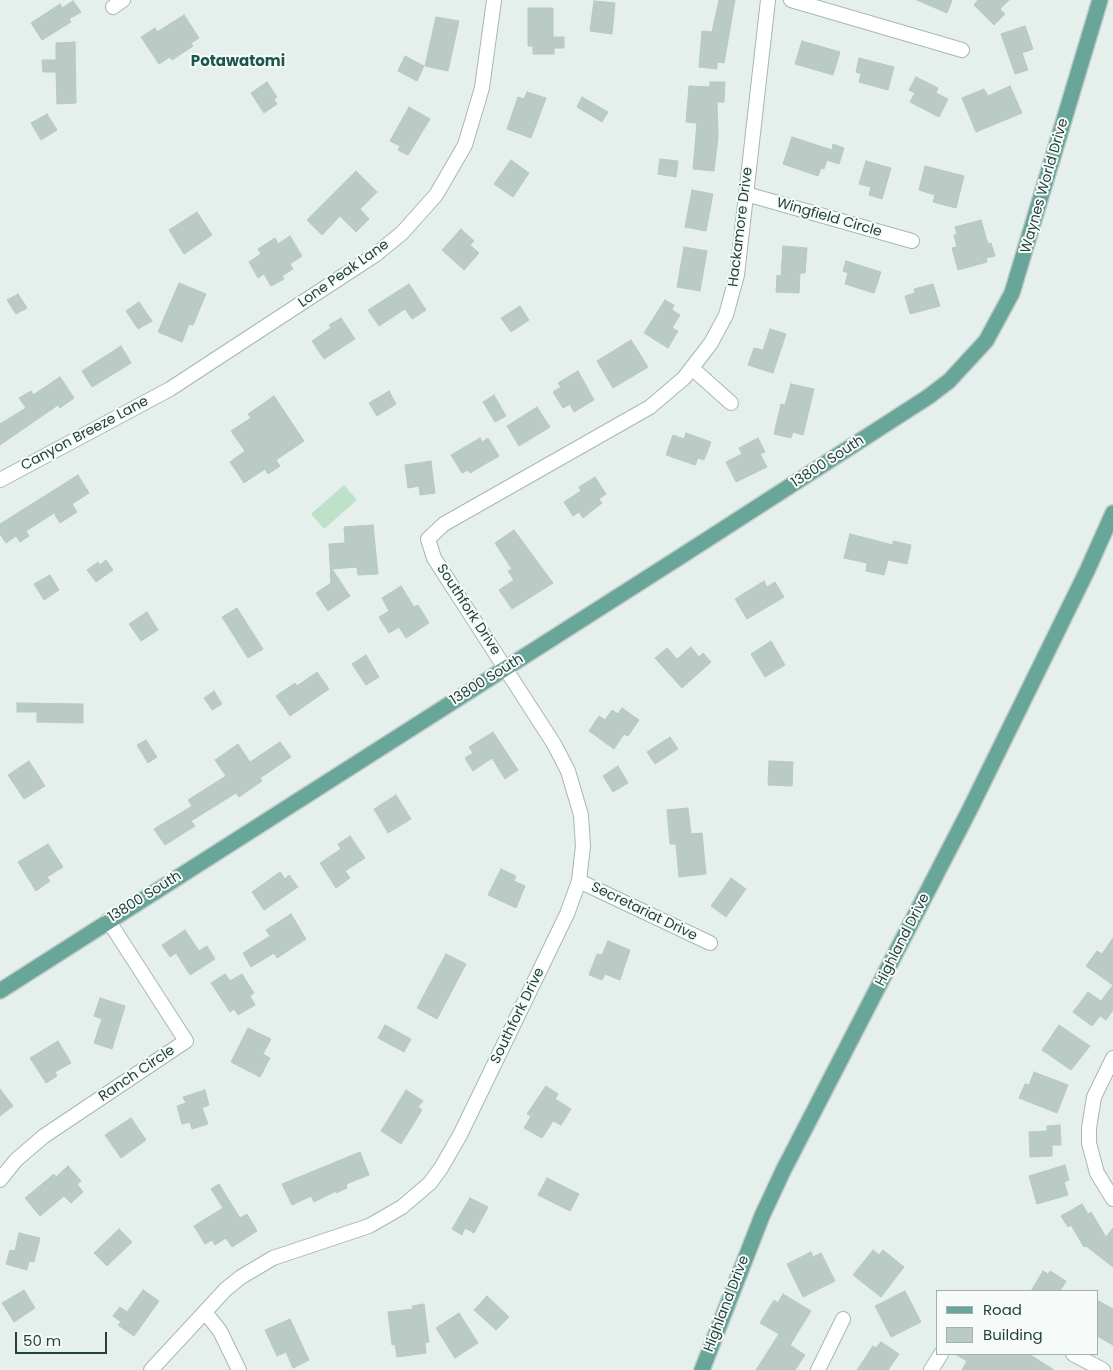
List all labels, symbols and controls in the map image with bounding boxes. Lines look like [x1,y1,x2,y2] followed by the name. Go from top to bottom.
[191,53,285,71] district label: Potawatomi
[1018,117,1072,255] street label: Waynes World Drive
[725,166,757,288] street label: Hackamore Drive
[774,195,884,241] street label: Wingfield Circle
[295,237,393,311] street label: Lone Peak Lane
[18,393,152,475] street label: Canyon Breeze Lane
[789,432,867,492] street label: 13800 South
[432,561,504,659] street label: Southfork Drive
[447,651,527,709] street label: 13800 South
[105,868,185,926] street label: 13800 South
[588,879,700,945] street label: Secretariat Drive
[872,891,934,989] street label: Highland Drive
[487,965,549,1067] street label: Southfork Drive
[96,1042,178,1106] street label: Ranch Circle
[701,1254,753,1354] street label: Highland Drive
[936,1290,1098,1355] legend
[983,1299,1022,1320] text: Road
[18,1322,110,1354] scale bar
[983,1324,1043,1345] text: Building
[23,1330,61,1351] text: 50 m

